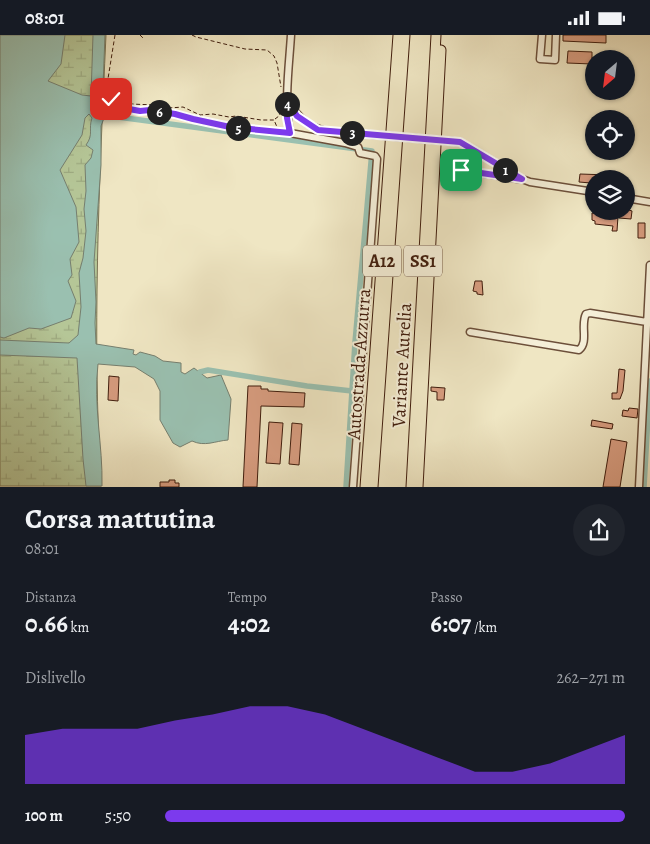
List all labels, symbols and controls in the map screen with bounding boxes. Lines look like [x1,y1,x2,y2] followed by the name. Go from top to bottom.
[25,5,65,31] text: 08:01
[585,50,635,100] north arrow
[585,50,635,220] map controls
[90,78,132,120] pin
[97,85,125,113] icon: check
[274,91,300,117] pin: 4
[284,95,291,114] text: 4
[146,99,172,125] pin: 6
[156,103,163,122] text: 6
[585,110,635,160] button: locate
[226,115,250,141] pin: 5
[236,119,241,138] text: 5
[340,121,364,145] pin: 3
[349,124,356,143] text: 3
[440,149,482,191] pin
[447,156,475,184] icon: arrive
[492,157,518,183] pin: 1
[503,161,508,180] text: 1
[585,170,635,220] button: layers
[363,245,401,277] road number: A12
[404,245,442,277] road number: SS1
[341,287,377,442] street label: Autostrada Azzurra
[386,302,418,429] street label: Variante Aurelia
[25,500,215,538] text: Corsa mattutina
[573,504,625,556] button: share
[25,538,59,560] text: 08:01
[25,588,76,607] text: Distanza
[228,588,267,607] text: Tempo
[430,588,463,607] text: Passo
[25,607,68,641] text: 0.66
[228,607,270,641] text: 4:02
[430,607,471,641] text: 6:07
[68,618,89,637] text: km
[471,618,497,637] text: /km
[25,667,85,689] text: Dislivello
[556,667,625,689] text: 262–271 m
[25,805,63,827] text: 100 m
[105,805,131,827] text: 5:50

